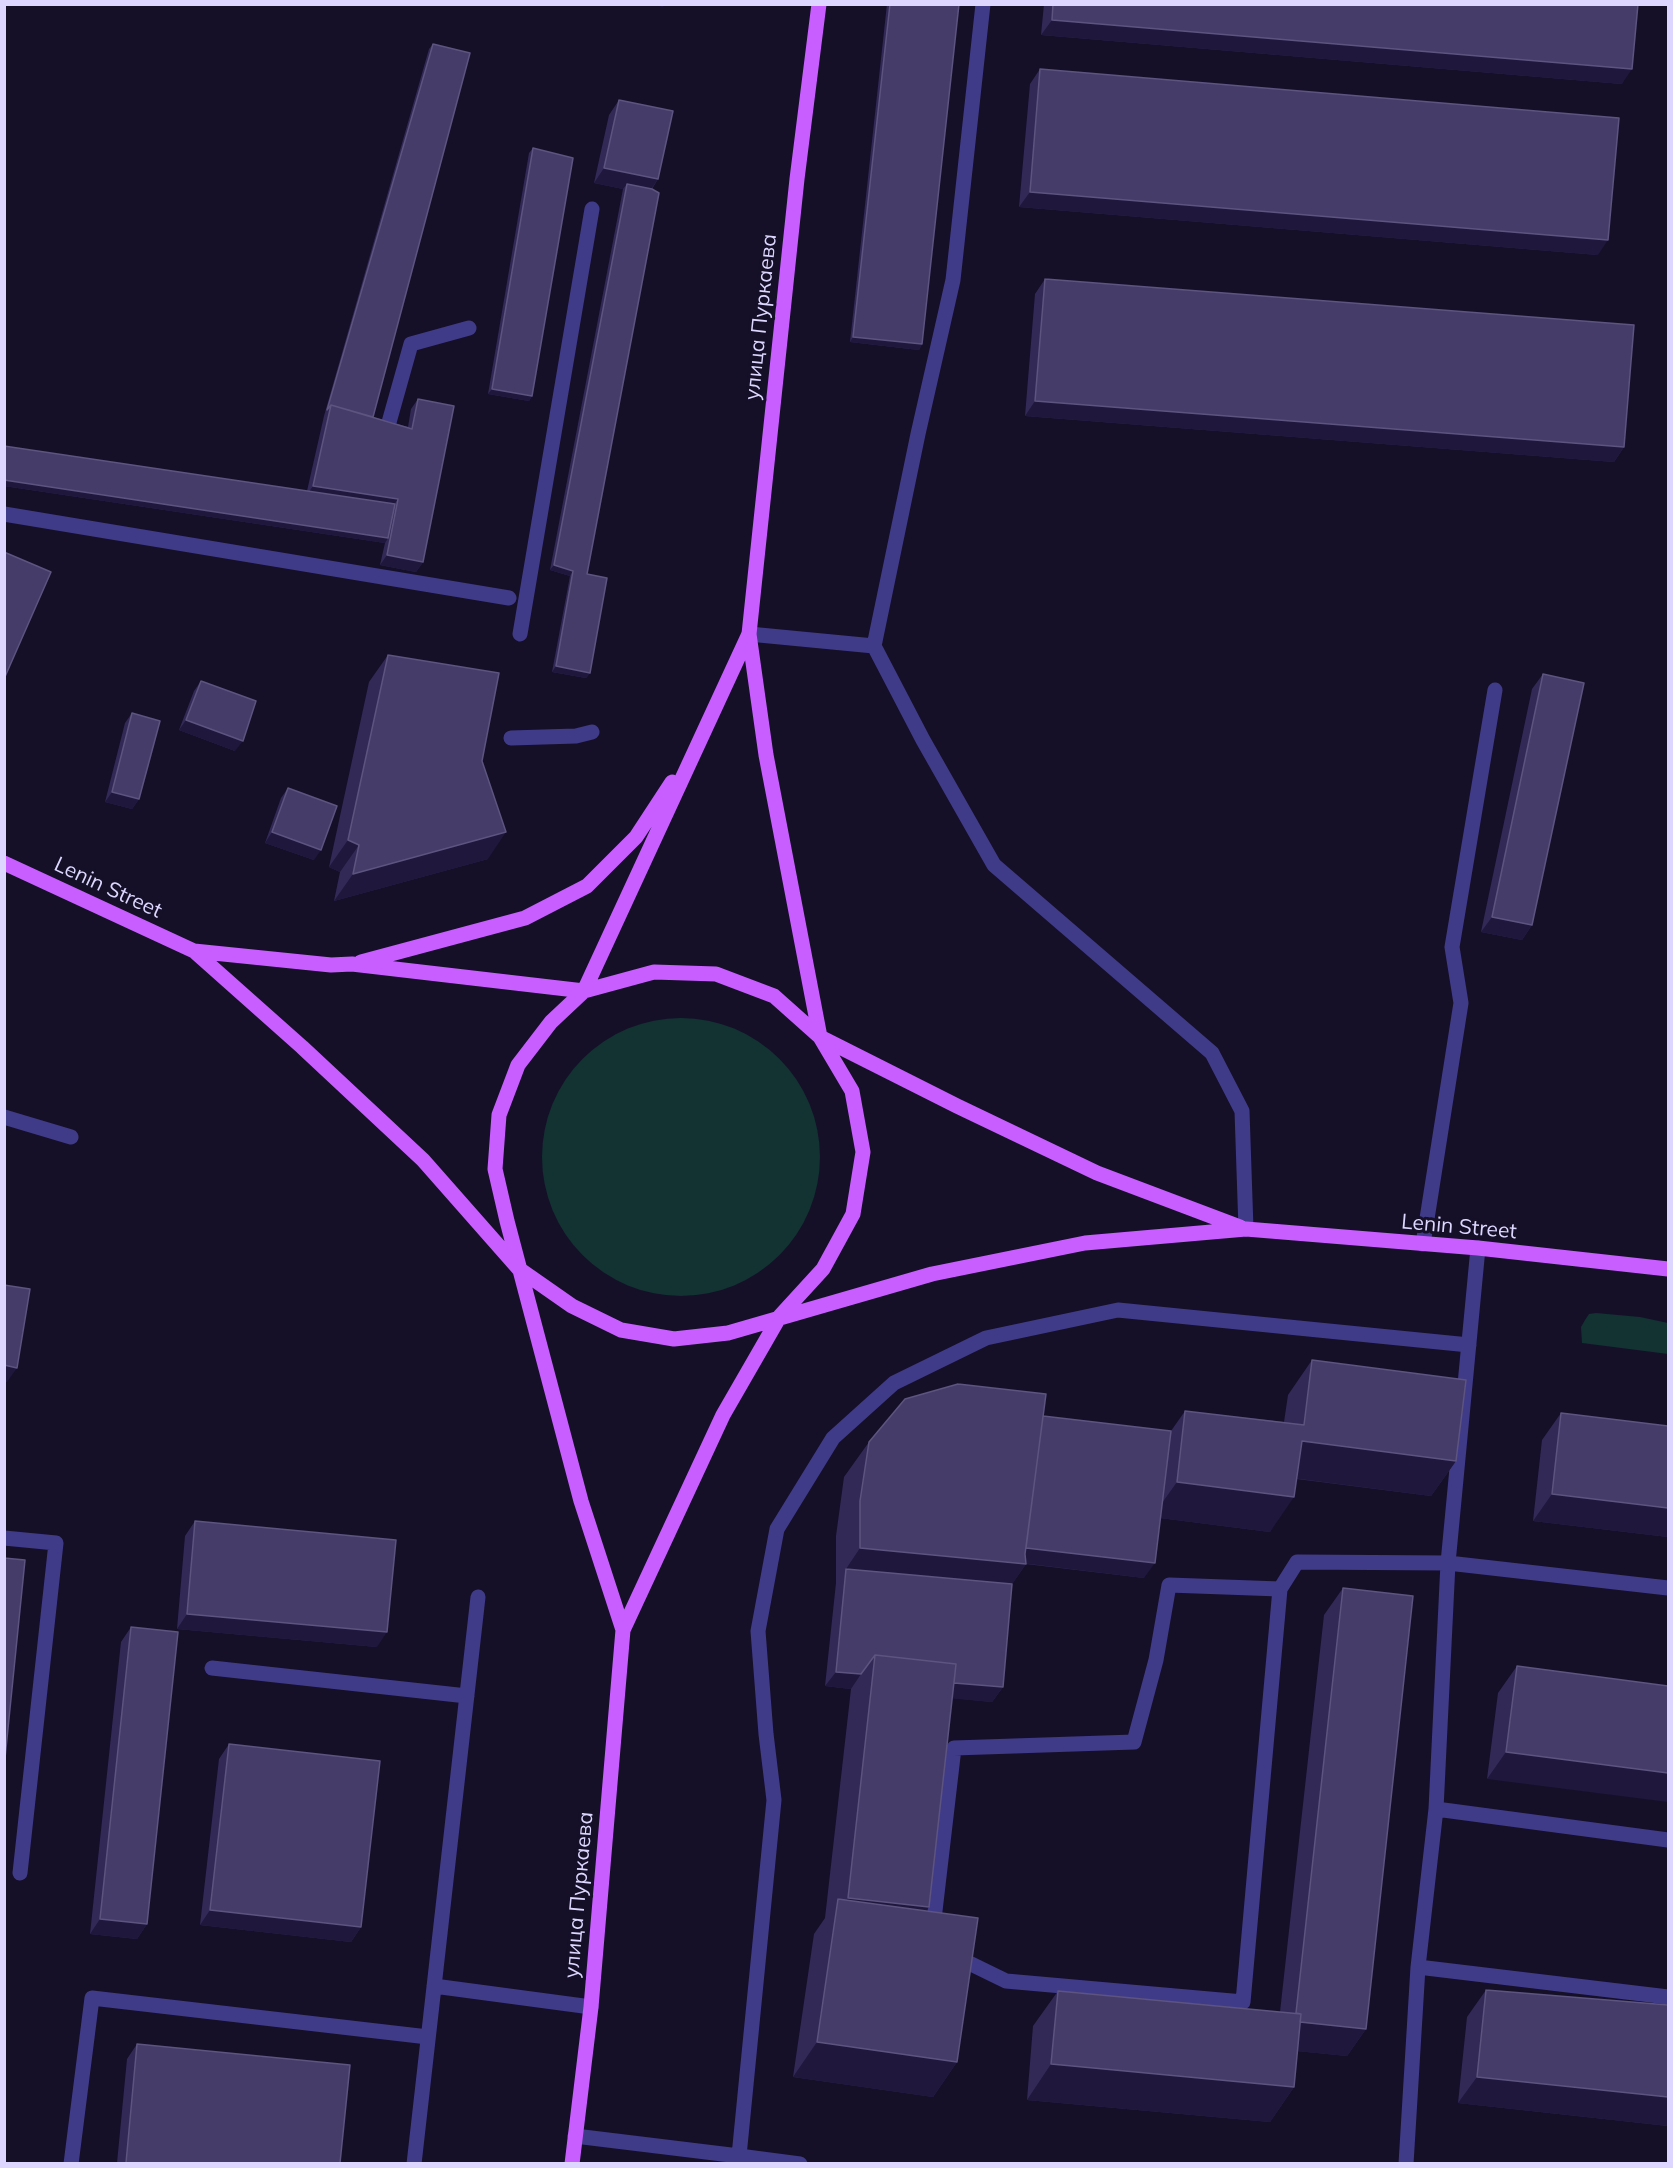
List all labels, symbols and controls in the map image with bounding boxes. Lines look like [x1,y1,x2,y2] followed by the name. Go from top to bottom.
[740,233,782,401] street label: улица Пуркаева
[50,852,166,924] street label: Lenin Street
[1400,1209,1518,1245] street label: Lenin Street
[559,1811,599,1979] street label: улица Пуркаева

